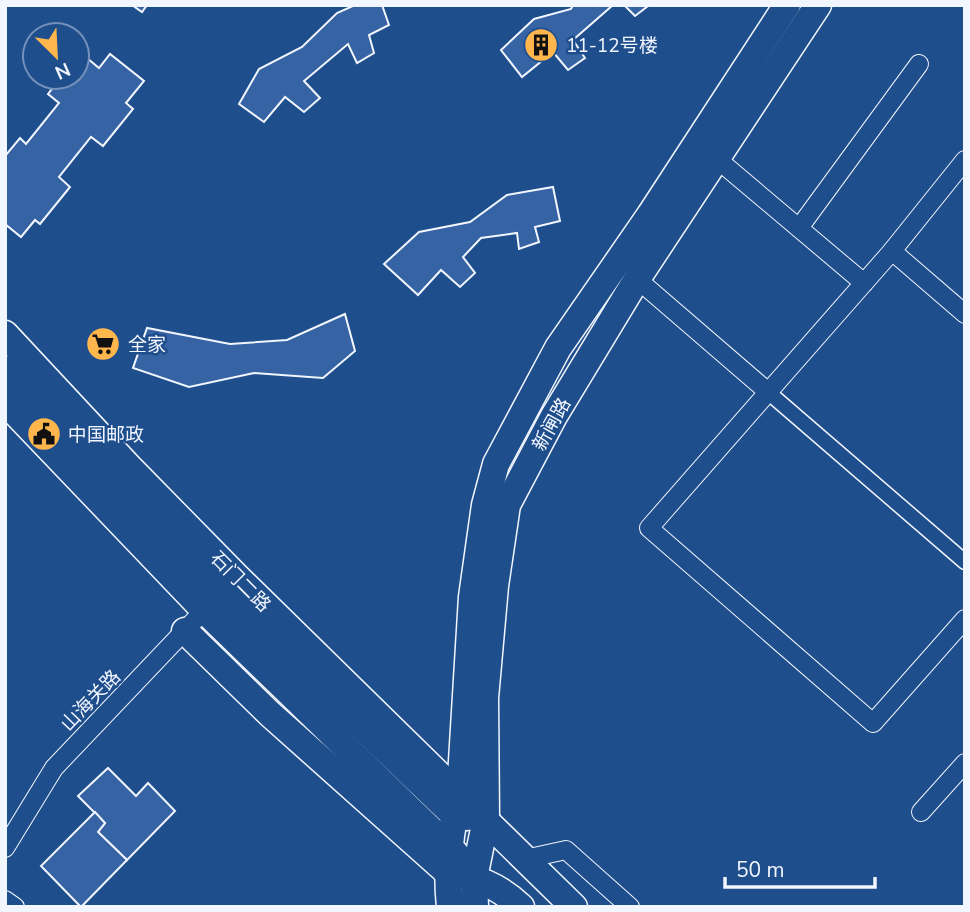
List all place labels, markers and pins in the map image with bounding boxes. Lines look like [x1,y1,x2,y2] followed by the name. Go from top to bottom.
[522,26,560,64] building icon: 11-12号楼
[566,33,658,59] place label: 11-12号楼
[84,325,122,363] supermarket icon: 全家
[128,332,166,358] place label: 全家
[25,415,63,453] public building icon: 中国邮政
[68,422,144,448] place label: 中国邮政

